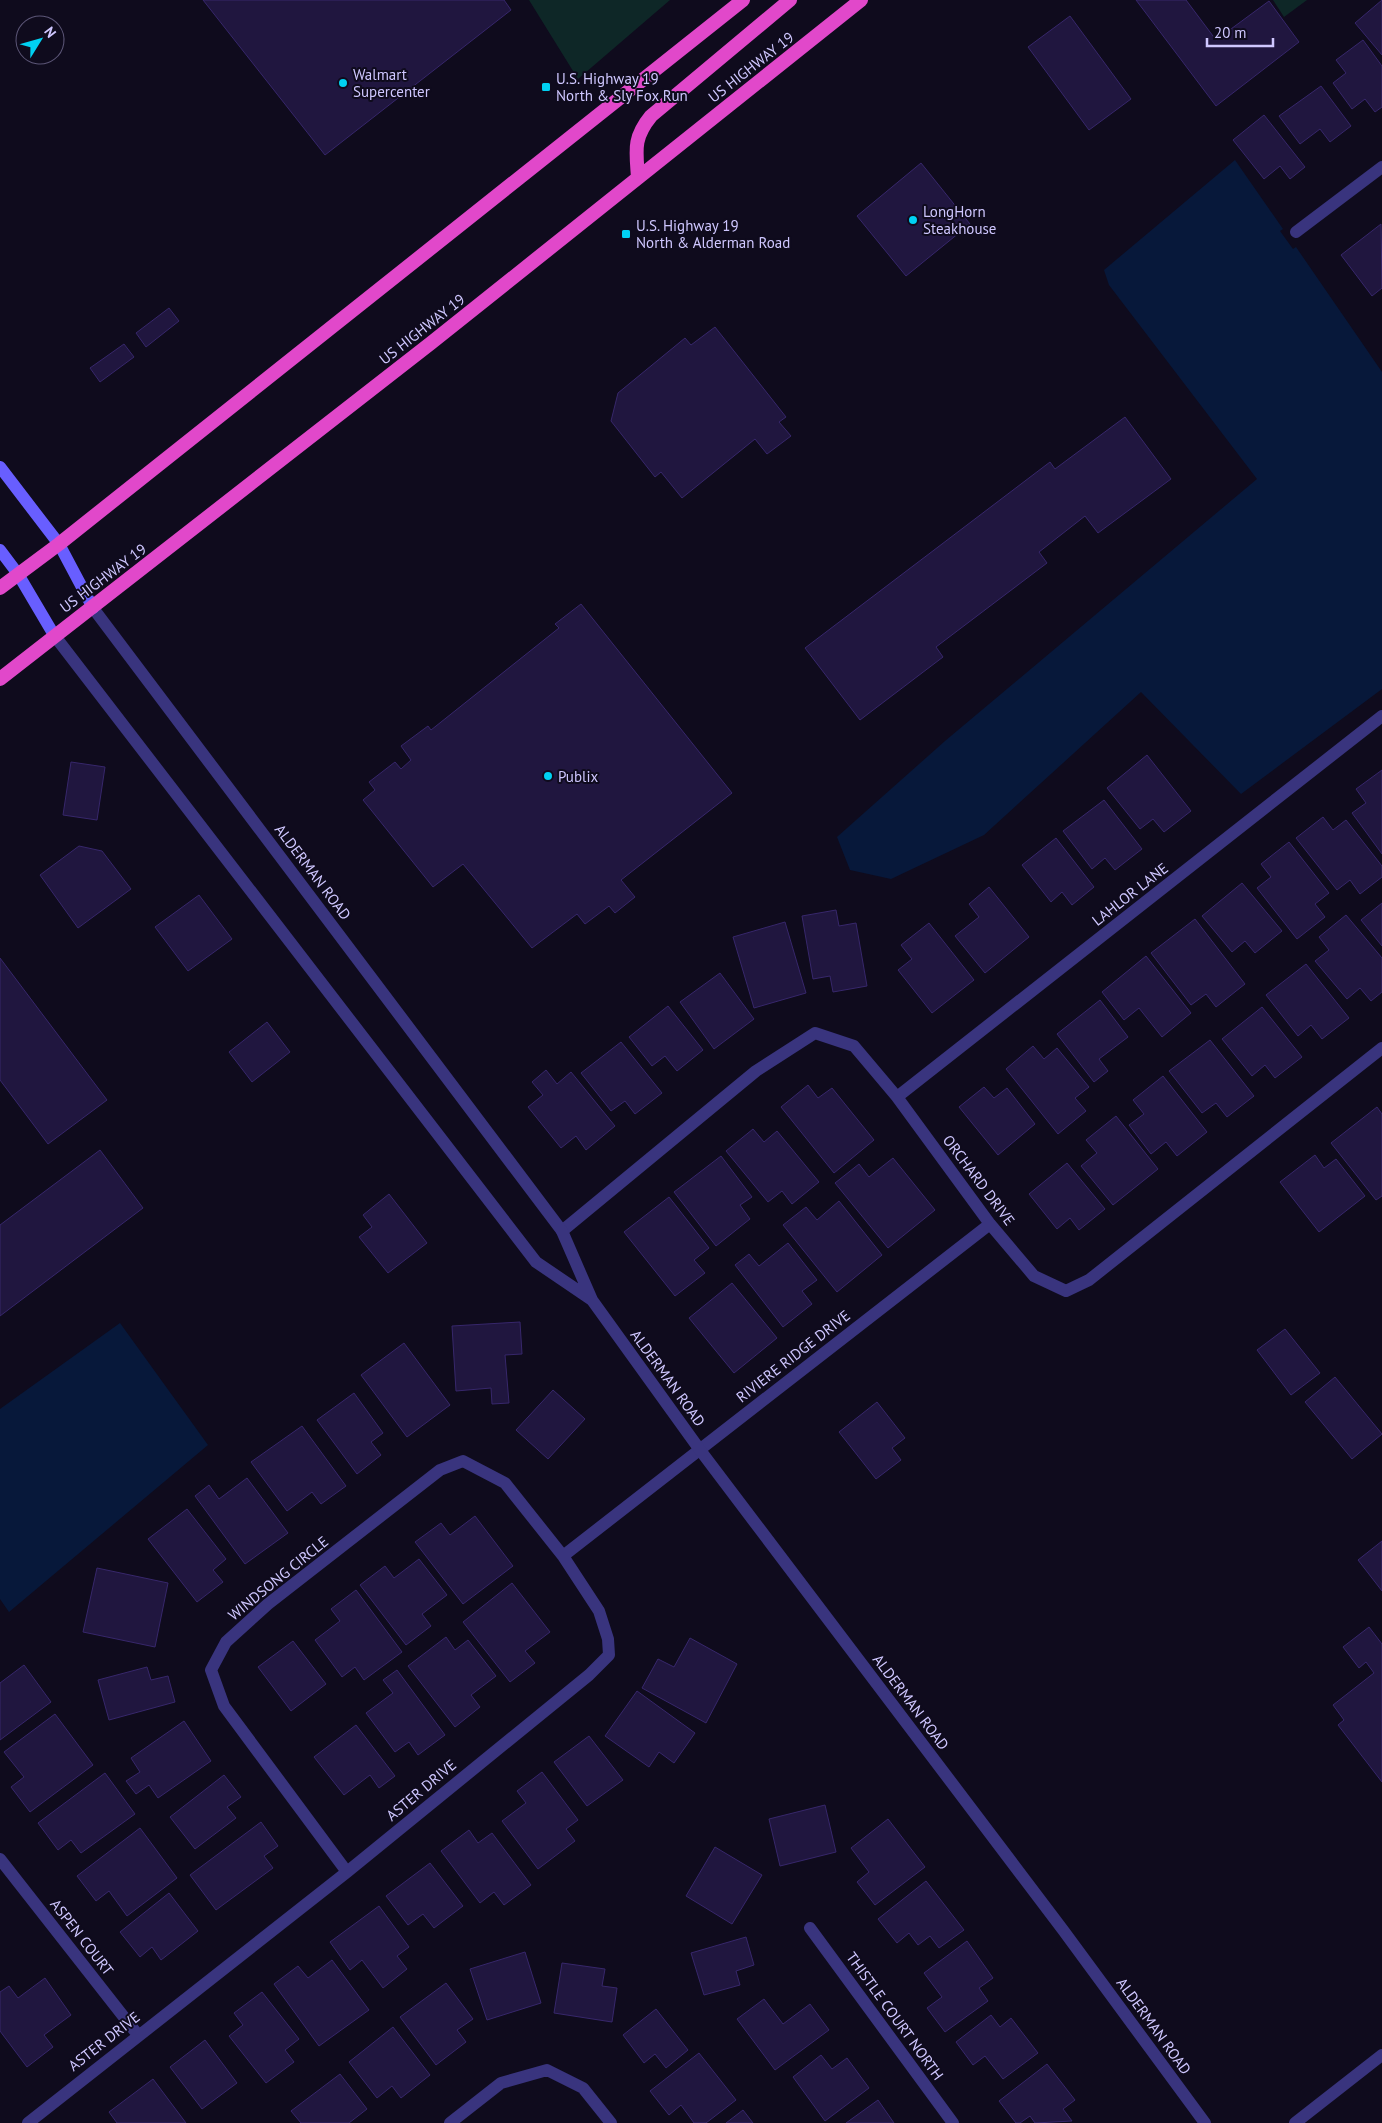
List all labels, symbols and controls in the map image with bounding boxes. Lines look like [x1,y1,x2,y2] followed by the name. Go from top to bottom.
[15,15,65,65] north arrow
[1207,15,1273,47] scale bar
[40,23,60,41] text: N
[1214,23,1247,42] text: 20 m
[704,28,798,106] street label: US HIGHWAY 19
[353,65,430,101] place label: Walmart Supercenter
[556,69,688,105] place label: U.S. Highway 19 North & Sly Fox Run
[337,77,349,89] marker: Walmart Supercenter
[540,81,552,93] marker: U.S. Highway 19 North & Sly Fox Run
[923,202,996,238] place label: LongHorn Steakhouse
[907,214,919,226] marker: LongHorn Steakhouse
[636,216,790,252] place label: U.S. Highway 19 North & Alderman Road
[620,228,632,240] marker: U.S. Highway 19 North & Alderman Road
[375,290,469,368] street label: US HIGHWAY 19
[56,539,150,617] street label: US HIGHWAY 19
[558,767,598,786] place label: Publix
[542,770,554,782] marker: Publix
[271,820,355,924] street label: ALDERMAN ROAD
[1088,858,1172,930] street label: LAHLOR LANE
[939,1131,1019,1229] street label: ORCHARD DRIVE
[732,1306,854,1406] street label: RIVIERE RIDGE DRIVE
[627,1326,709,1430] street label: ALDERMAN ROAD
[224,1532,332,1624] street label: WINDSONG CIRCLE
[869,1650,953,1754] street label: ALDERMAN ROAD
[382,1755,460,1825] street label: ASTER DRIVE
[46,1895,118,1980] street label: ASPEN COURT
[842,1948,948,2084] street label: THISTLE COURT NORTH
[1113,1974,1195,2078] street label: ALDERMAN ROAD
[64,2007,144,2075] street label: ASTER DRIVE

